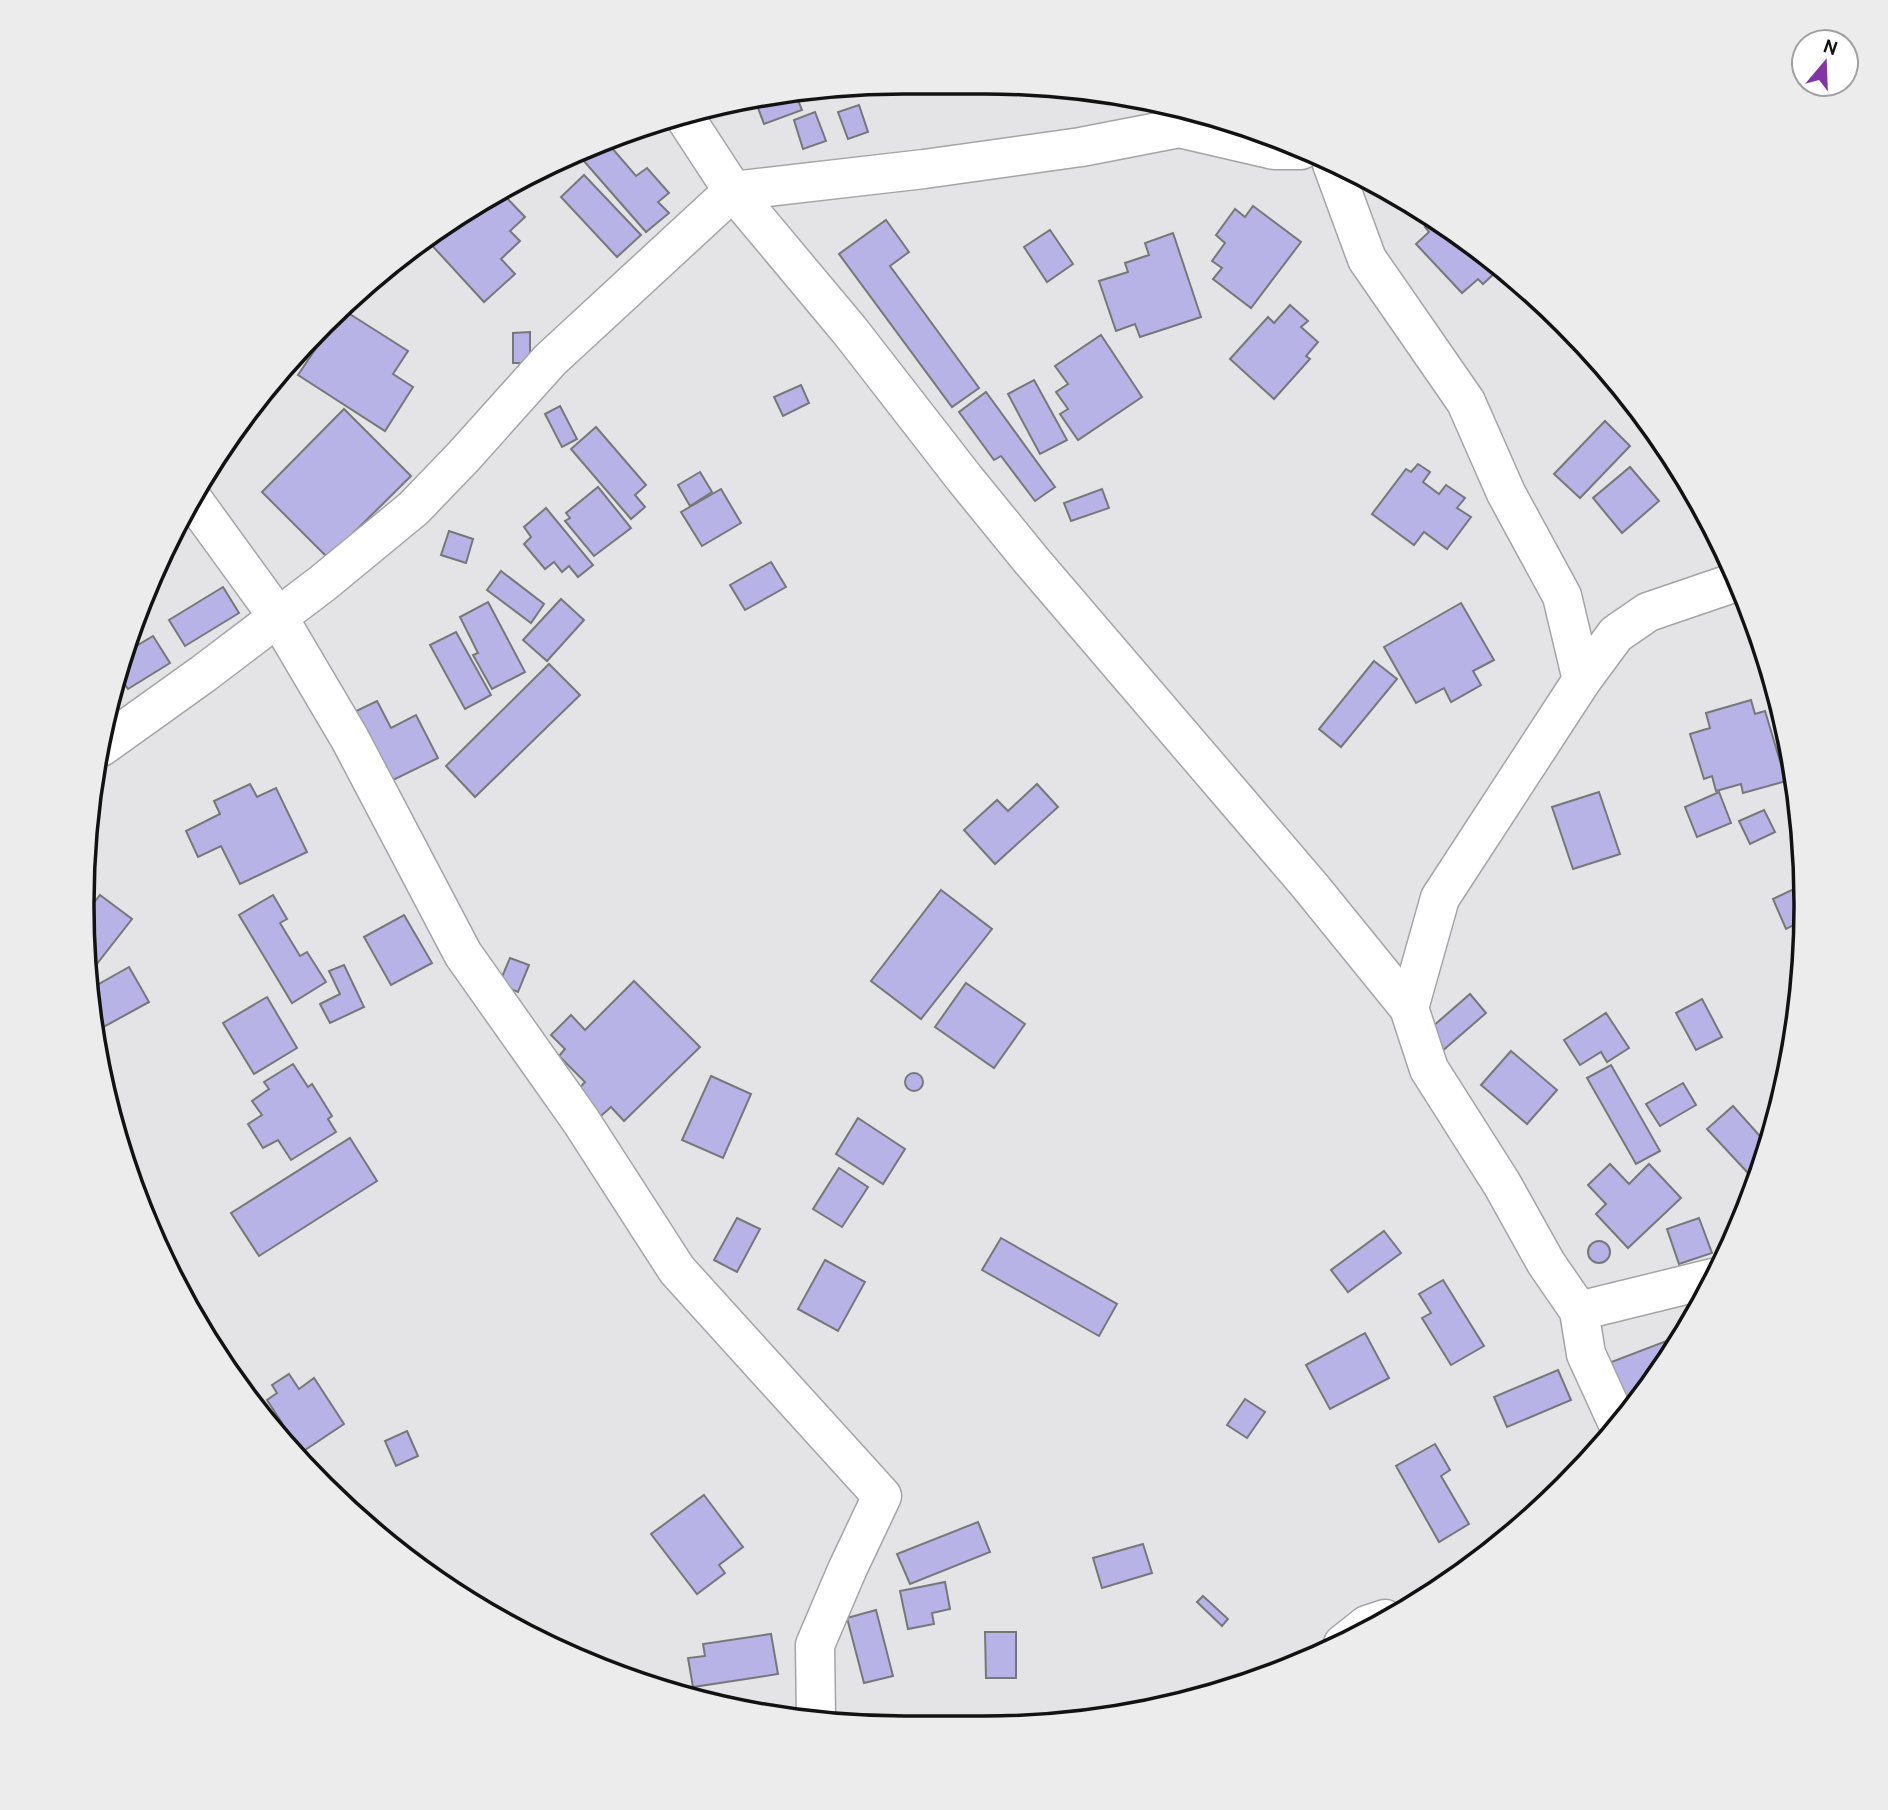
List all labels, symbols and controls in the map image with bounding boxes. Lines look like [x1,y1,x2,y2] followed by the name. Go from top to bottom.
[1790,28,1860,98] north arrow
[1820,34,1840,60] text: N

